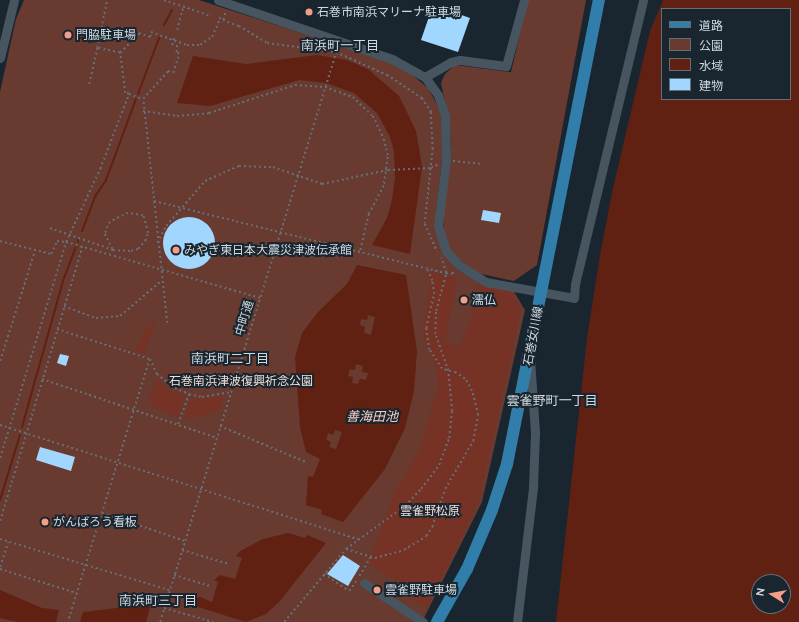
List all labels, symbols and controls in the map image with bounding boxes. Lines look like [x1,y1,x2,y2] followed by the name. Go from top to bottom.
[317,5,461,19] place label: 石巻市南浜マリーナ駐車場
[304,7,314,17] marker: 石巻市南浜マリーナ駐車場
[661,8,791,100] legend
[699,19,723,32] text: 道路
[76,28,136,42] place label: 門脇駐車場
[63,30,73,40] marker: 門脇駐車場
[301,37,379,53] district label: 南浜町一丁目
[699,39,723,52] text: 公園
[699,59,723,72] text: 水域
[699,79,723,92] text: 建物
[184,243,352,257] place label: みやぎ東日本大震災津波伝承館
[171,245,181,255] marker: みやぎ東日本大震災津波伝承館
[472,293,496,307] place label: 濡仏
[459,295,469,305] marker: 濡仏
[232,299,256,337] street label: 中町通
[521,305,545,367] street label: 石巻女川線
[191,350,269,366] district label: 南浜町二丁目
[169,374,313,388] park label: 石巻南浜津波復興祈念公園
[507,392,597,408] district label: 雲雀野町一丁目
[346,408,398,424] water label: 善海田池
[400,504,460,518] park label: 雲雀野松原
[53,515,137,529] place label: がんばろう看板
[40,517,50,527] marker: がんばろう看板
[751,574,791,614] north arrow
[385,583,457,597] place label: 雲雀野駐車場
[372,585,382,595] marker: 雲雀野駐車場
[754,587,767,597] text: N
[119,592,197,608] district label: 南浜町三丁目

